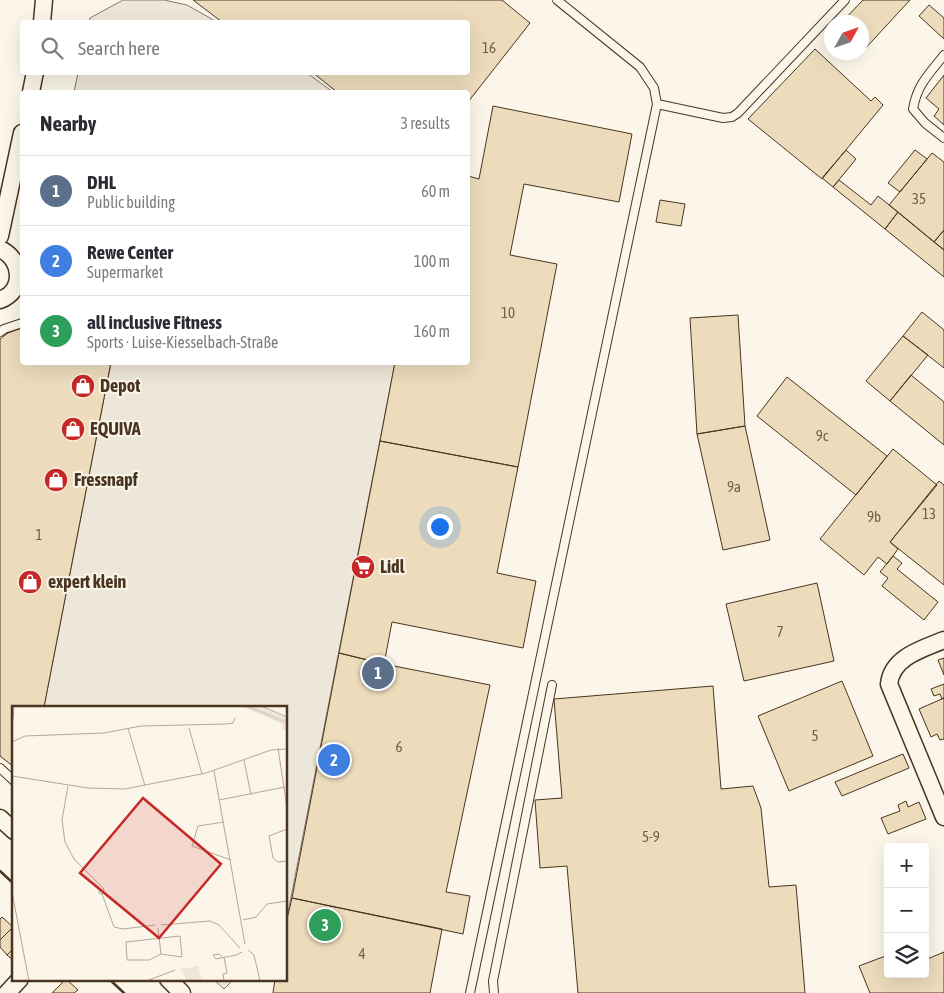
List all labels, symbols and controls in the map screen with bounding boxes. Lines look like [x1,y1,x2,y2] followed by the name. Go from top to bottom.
[824,15,869,60] north arrow
[20,20,470,75] search box
[38,34,66,62] icon: search
[78,37,160,59] text: Search here
[482,39,496,56] house number: 16
[40,111,96,135] text: Nearby
[400,114,450,132] text: 3 results
[87,171,116,193] text: DHL
[52,182,60,200] text: 1
[421,182,450,200] text: 60 m
[912,190,926,207] house number: 35
[87,193,175,211] text: Public building
[87,241,173,263] text: Rewe Center
[52,252,60,270] text: 2
[414,252,450,270] text: 100 m
[87,263,163,281] text: Supermarket
[501,304,515,321] house number: 10
[87,311,222,333] text: all inclusive Fitness
[52,322,60,340] text: 3
[414,322,450,340] text: 160 m
[87,333,278,351] text: Sports · Luise-Kiesselbach-Straße
[70,373,96,399] shop icon: Depot
[100,375,141,396] place label: Depot
[60,416,86,442] shop icon: EQUIVA
[90,418,141,439] place label: EQUIVA
[816,427,829,444] house number: 9c
[43,467,69,493] shop icon: Fressnapf
[74,469,139,490] place label: Fressnapf
[727,478,741,495] house number: 9a
[922,505,936,522] house number: 13
[867,508,881,525] house number: 9b
[427,514,453,540] your location
[35,526,43,543] house number: 1
[350,554,376,580] supermarket icon: Lidl
[380,556,405,577] place label: Lidl
[17,569,43,595] shop icon: expert klein
[48,571,127,592] place label: expert klein
[776,623,784,640] house number: 7
[362,654,394,692] pin: 1
[12,706,288,980] inset map
[811,727,819,744] house number: 5
[395,738,403,755] house number: 6
[318,741,350,779] pin: 2
[642,828,660,845] house number: 5-9
[884,843,929,978] map controls
[884,843,929,888] button: +
[884,888,929,933] button: −
[309,906,341,944] pin: 3
[884,933,929,978] button: layers
[358,945,366,962] house number: 4

